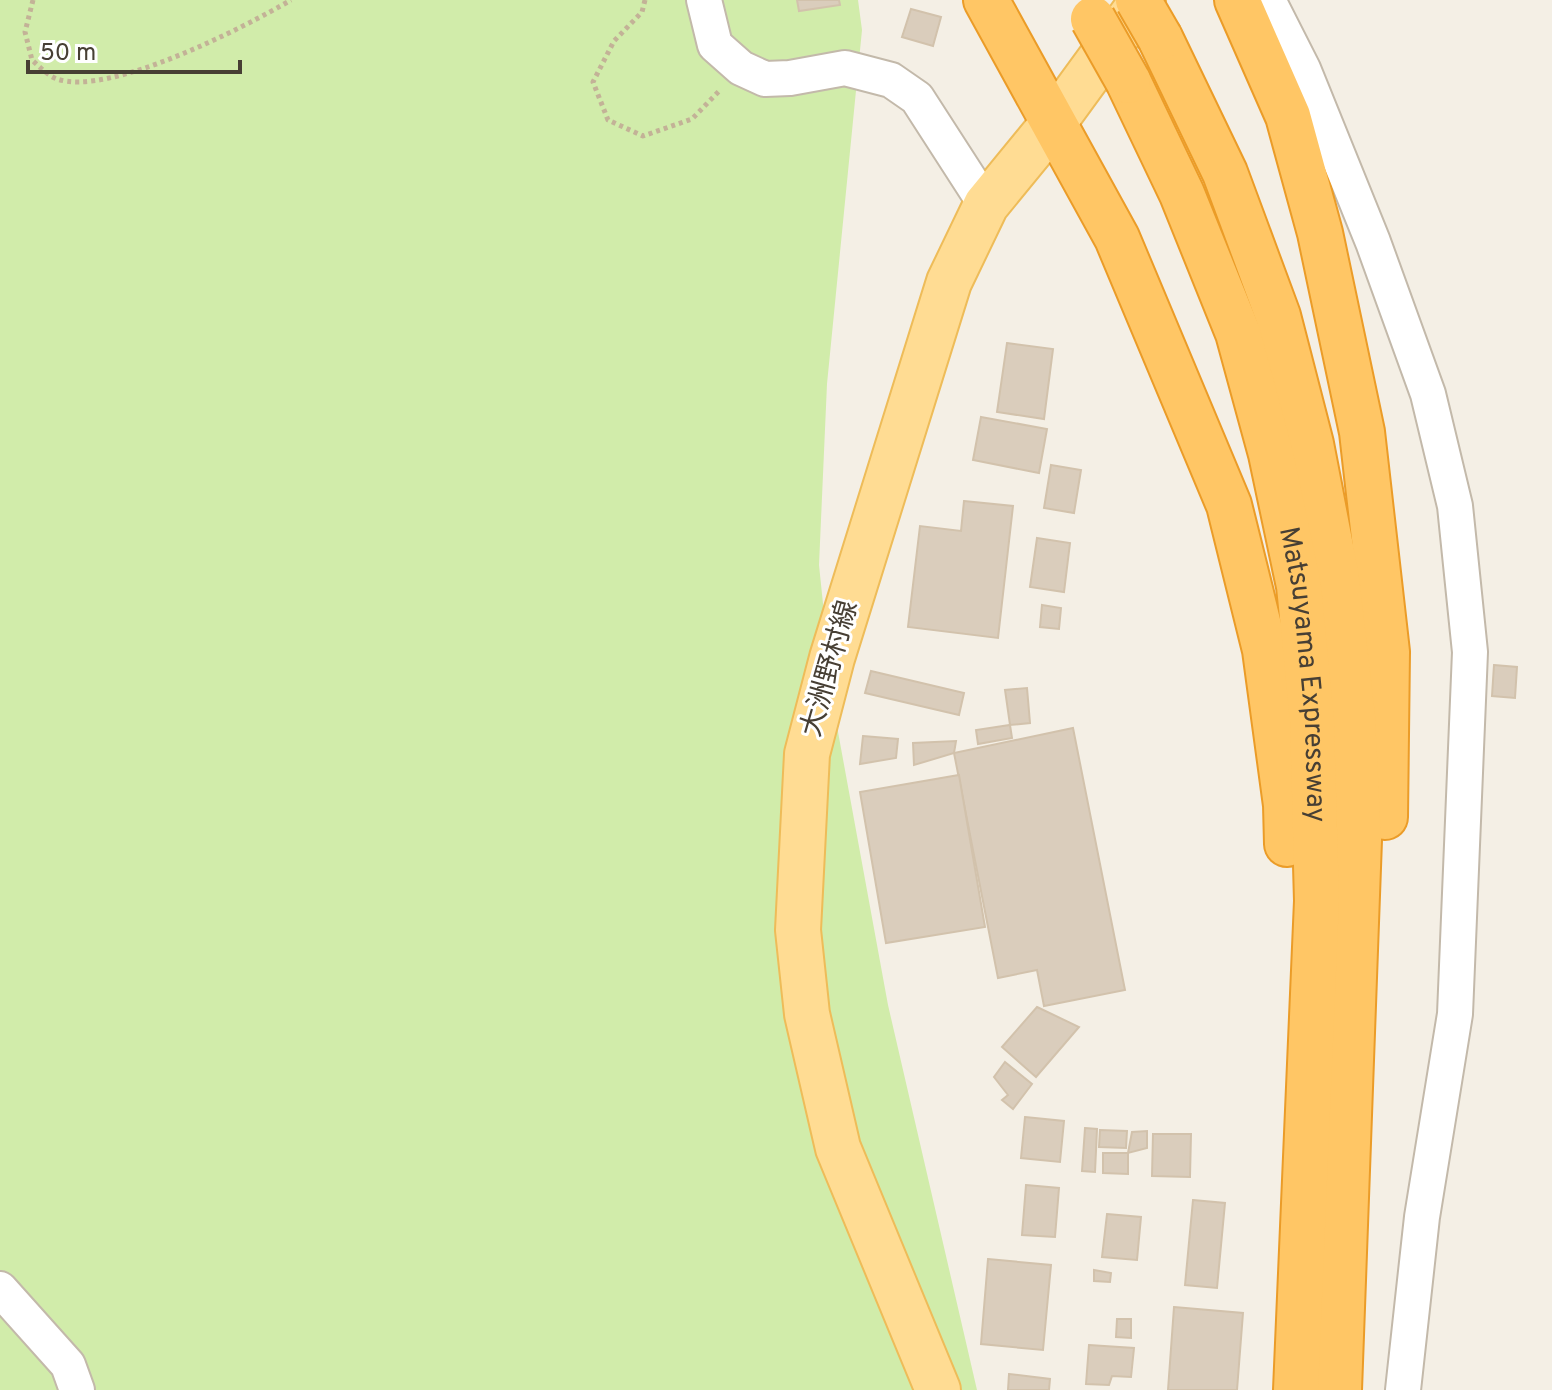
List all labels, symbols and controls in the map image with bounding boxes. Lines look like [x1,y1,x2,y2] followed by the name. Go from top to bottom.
[28,24,240,74] scale bar
[40,39,96,69] text: 50 m
[1269,524,1333,823] street label: Matsuyama Expressway
[794,597,868,741] street label: 大洲野村線

